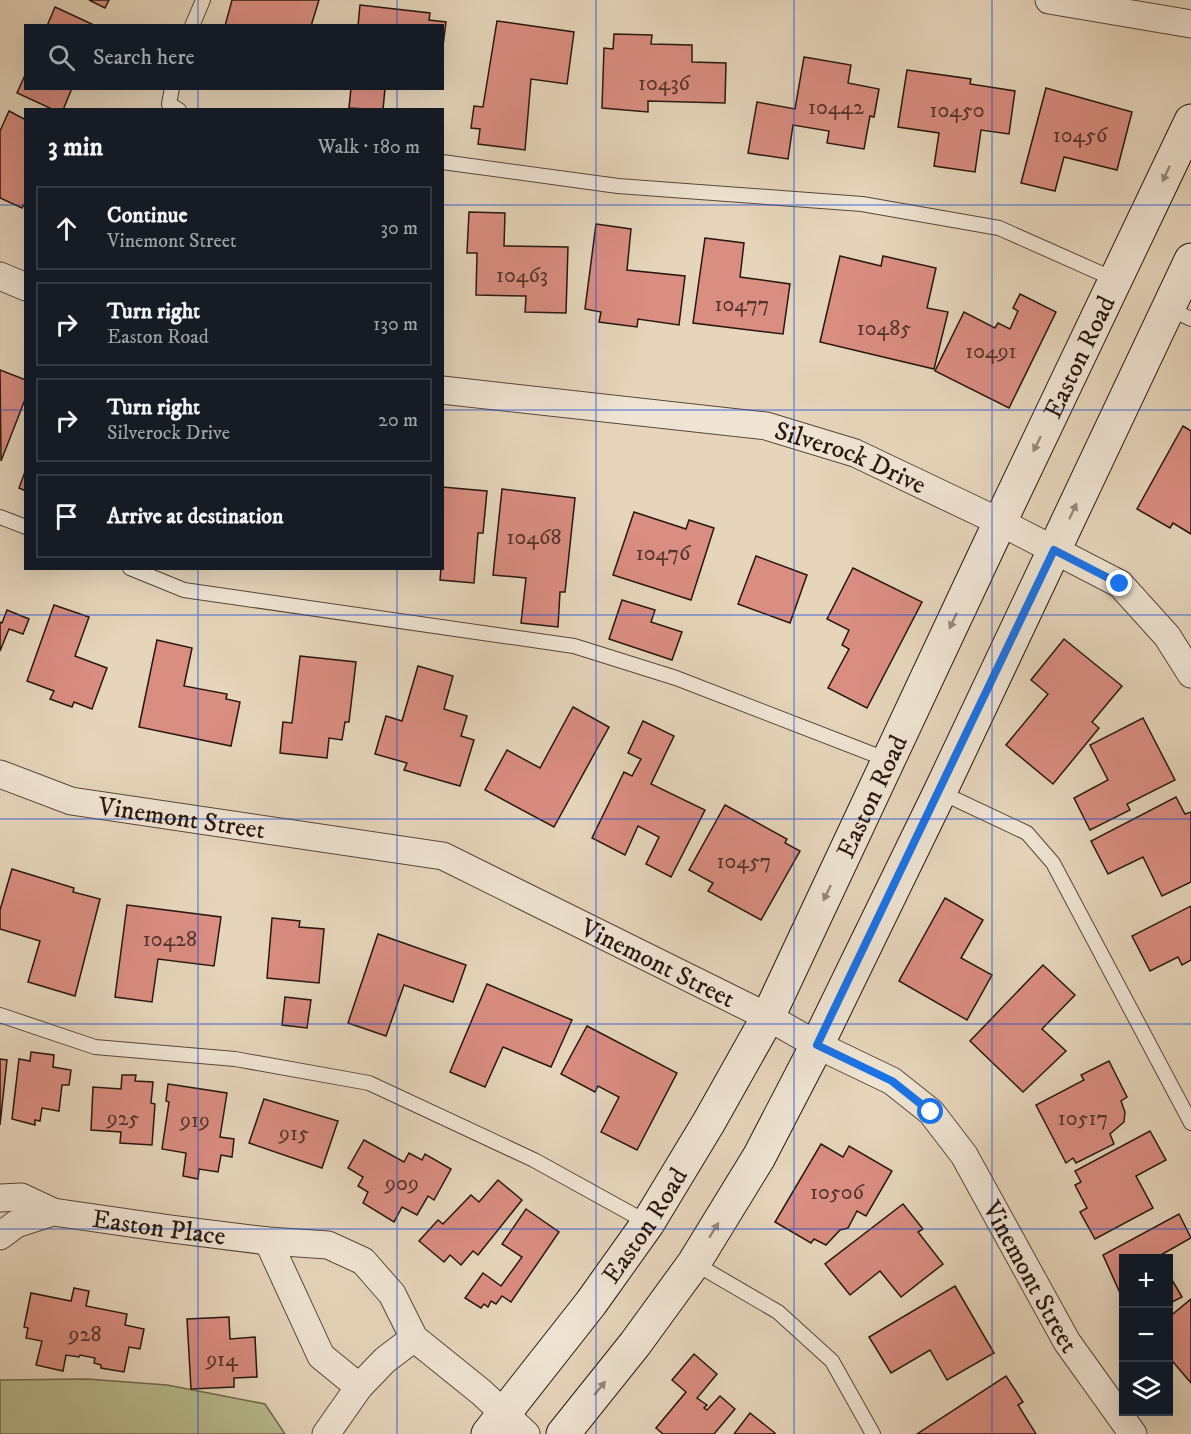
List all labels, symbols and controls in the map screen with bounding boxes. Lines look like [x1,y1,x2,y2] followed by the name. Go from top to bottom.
[24,24,444,90] search box
[45,41,78,74] icon: search
[93,44,195,71] text: Search here
[638,70,692,97] house number: 10436
[808,94,864,121] house number: 10442
[929,97,985,124] house number: 10450
[1053,122,1109,149] house number: 10456
[48,131,103,164] text: 3 min
[318,135,420,160] text: Walk · 180 m
[1162,165,1171,182] one-way arrow
[107,202,188,229] text: Continue
[50,212,83,245] icon: ahead
[380,216,418,241] text: 30 m
[107,229,236,254] text: Vinemont Street
[496,262,548,289] house number: 10463
[715,291,769,318] house number: 10477
[1037,291,1123,424] street label: Easton Road
[107,298,200,325] text: Turn right
[50,308,83,341] icon: right
[373,312,418,337] text: 130 m
[857,315,911,342] house number: 10485
[107,325,209,350] text: Easton Road
[965,338,1017,365] house number: 10491
[107,394,200,421] text: Turn right
[50,404,83,437] icon: right
[378,408,418,433] text: 20 m
[770,415,931,502] street label: Silverock Drive
[107,421,230,446] text: Silverock Drive
[1032,436,1042,453] one-way arrow
[50,500,83,533] icon: arrive
[107,503,284,530] text: Arrive at destination
[1068,503,1077,520] one-way arrow
[507,524,561,551] house number: 10468
[636,540,692,567] house number: 10476
[1106,570,1132,596] route end
[949,612,958,629] one-way arrow
[830,730,916,864] street label: Easton Road
[95,790,267,847] street label: Vinemont Street
[717,848,771,875] house number: 10457
[823,884,832,901] one-way arrow
[574,911,740,1016] street label: Vinemont Street
[143,926,197,953] house number: 10428
[917,1098,943,1124] route start
[106,1105,139,1132] house number: 925
[1058,1105,1108,1132] house number: 10517
[179,1107,210,1134] house number: 919
[278,1120,309,1147] house number: 915
[595,1162,696,1290] street label: Easton Road
[384,1170,419,1197] house number: 909
[810,1179,866,1206] house number: 10506
[974,1195,1085,1360] street label: Vinemont Street
[90,1203,227,1254] street label: Easton Place
[708,1222,719,1238] one-way arrow
[1119,1254,1173,1416] map controls
[1119,1254,1173,1308] button: +
[1119,1308,1173,1362] button: −
[68,1321,101,1348] house number: 928
[205,1346,239,1373] house number: 914
[1119,1362,1173,1416] button: layers
[593,1381,605,1396] one-way arrow

